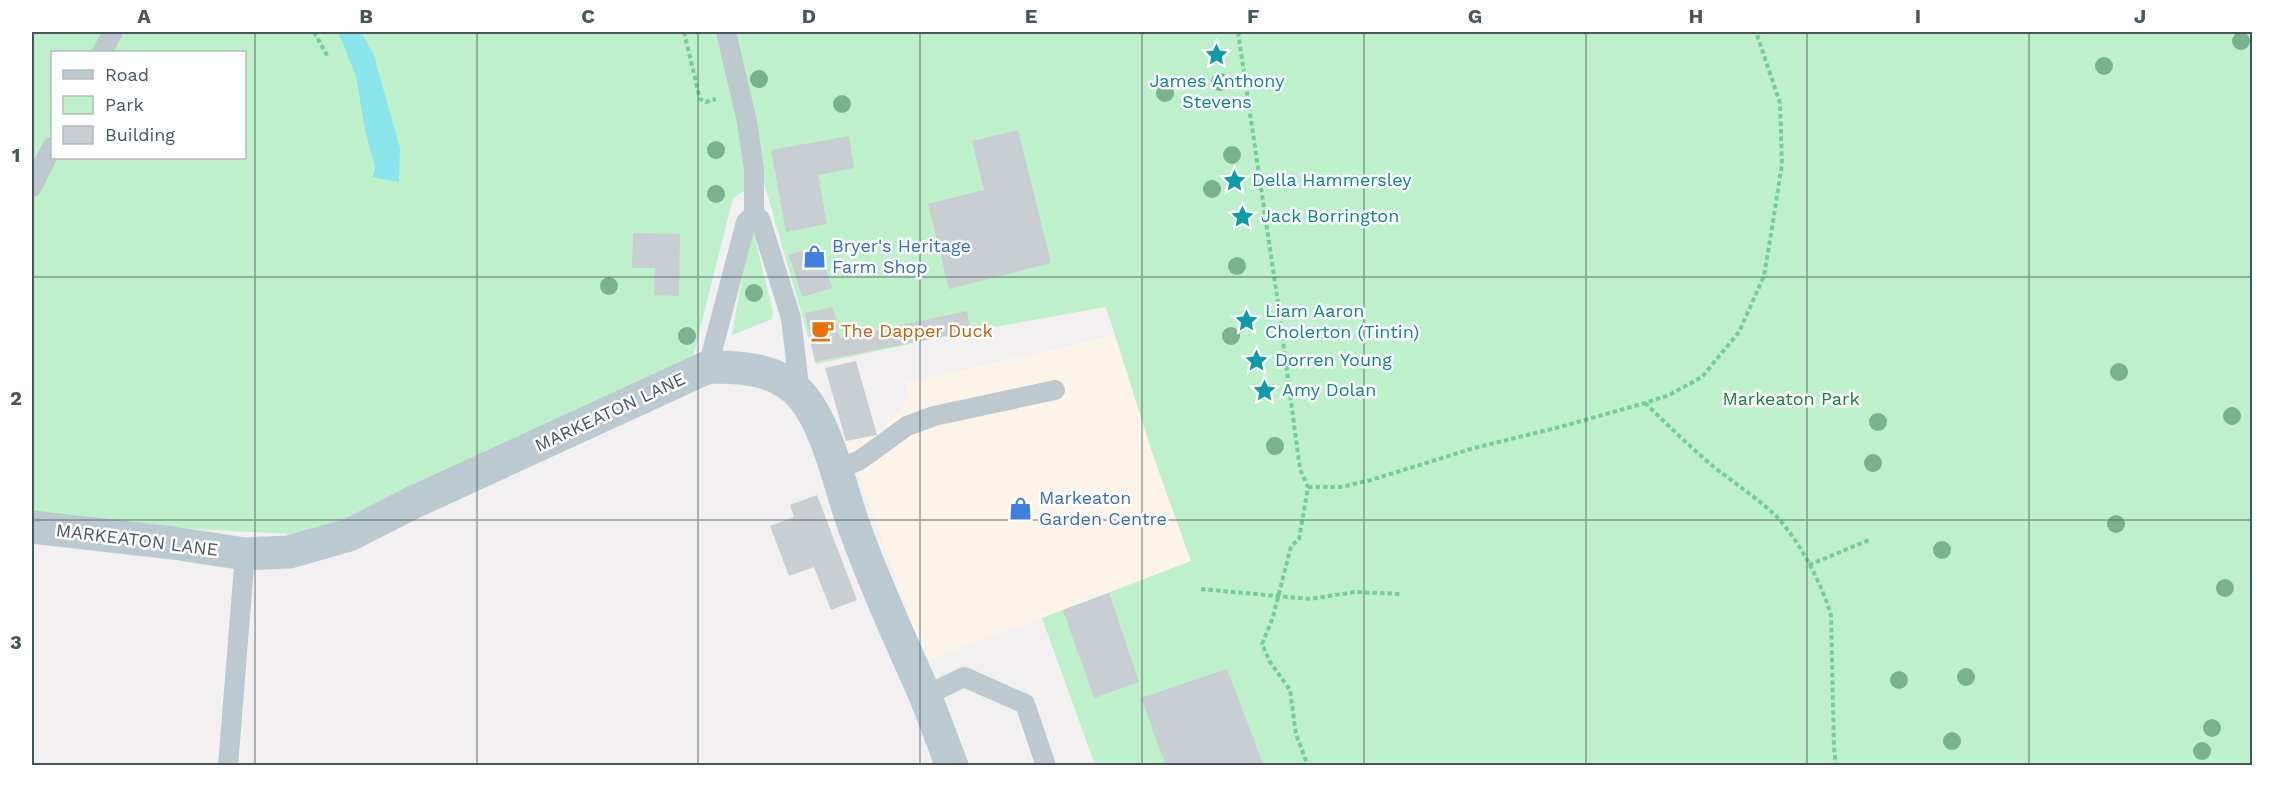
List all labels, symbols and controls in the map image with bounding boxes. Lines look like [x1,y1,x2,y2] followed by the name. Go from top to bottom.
[137,4,151,28] text: A
[359,4,373,28] text: B
[581,4,595,28] text: C
[802,4,816,28] text: D
[1025,4,1037,28] text: E
[1247,4,1259,28] text: F
[1468,4,1482,28] text: G
[1689,4,1703,28] text: H
[1915,4,1921,28] text: I
[2134,4,2146,28] text: J
[1204,42,1230,68] place icon: James Anthony Stevens
[51,51,246,159] legend
[105,64,149,85] text: Road
[1149,70,1285,112] place label: James Anthony Stevens
[105,94,144,115] text: Park
[105,124,175,145] text: Building
[12,143,20,167] text: 1
[1221,167,1247,193] place icon: Della Hammersley
[1252,169,1412,190] place label: Della Hammersley
[1230,203,1256,229] place icon: Jack Borrington
[1261,205,1399,226] place label: Jack Borrington
[832,235,971,277] place label: Bryer's Heritage Farm Shop
[801,243,827,269] shop icon: Bryer's Heritage Farm Shop
[1265,300,1419,342] place label: Liam Aaron Cholerton (Tintin)
[1234,308,1260,334] place icon: Liam Aaron Cholerton (Tintin)
[810,318,836,344] cafe icon: The Dapper Duck
[841,320,993,341] place label: The Dapper Duck
[1244,347,1270,373] place icon: Dorren Young
[1275,349,1392,370] place label: Dorren Young
[531,368,688,456] street label: MARKEATON LANE
[1251,377,1277,403] place icon: Amy Dolan
[1282,379,1376,400] place label: Amy Dolan
[10,386,22,410] text: 2
[1722,388,1860,409] park label: Markeaton Park
[1039,487,1167,529] place label: Markeaton Garden Centre
[1008,495,1034,521] shop icon: Markeaton Garden Centre
[55,519,219,560] street label: MARKEATON LANE
[10,630,22,654] text: 3

